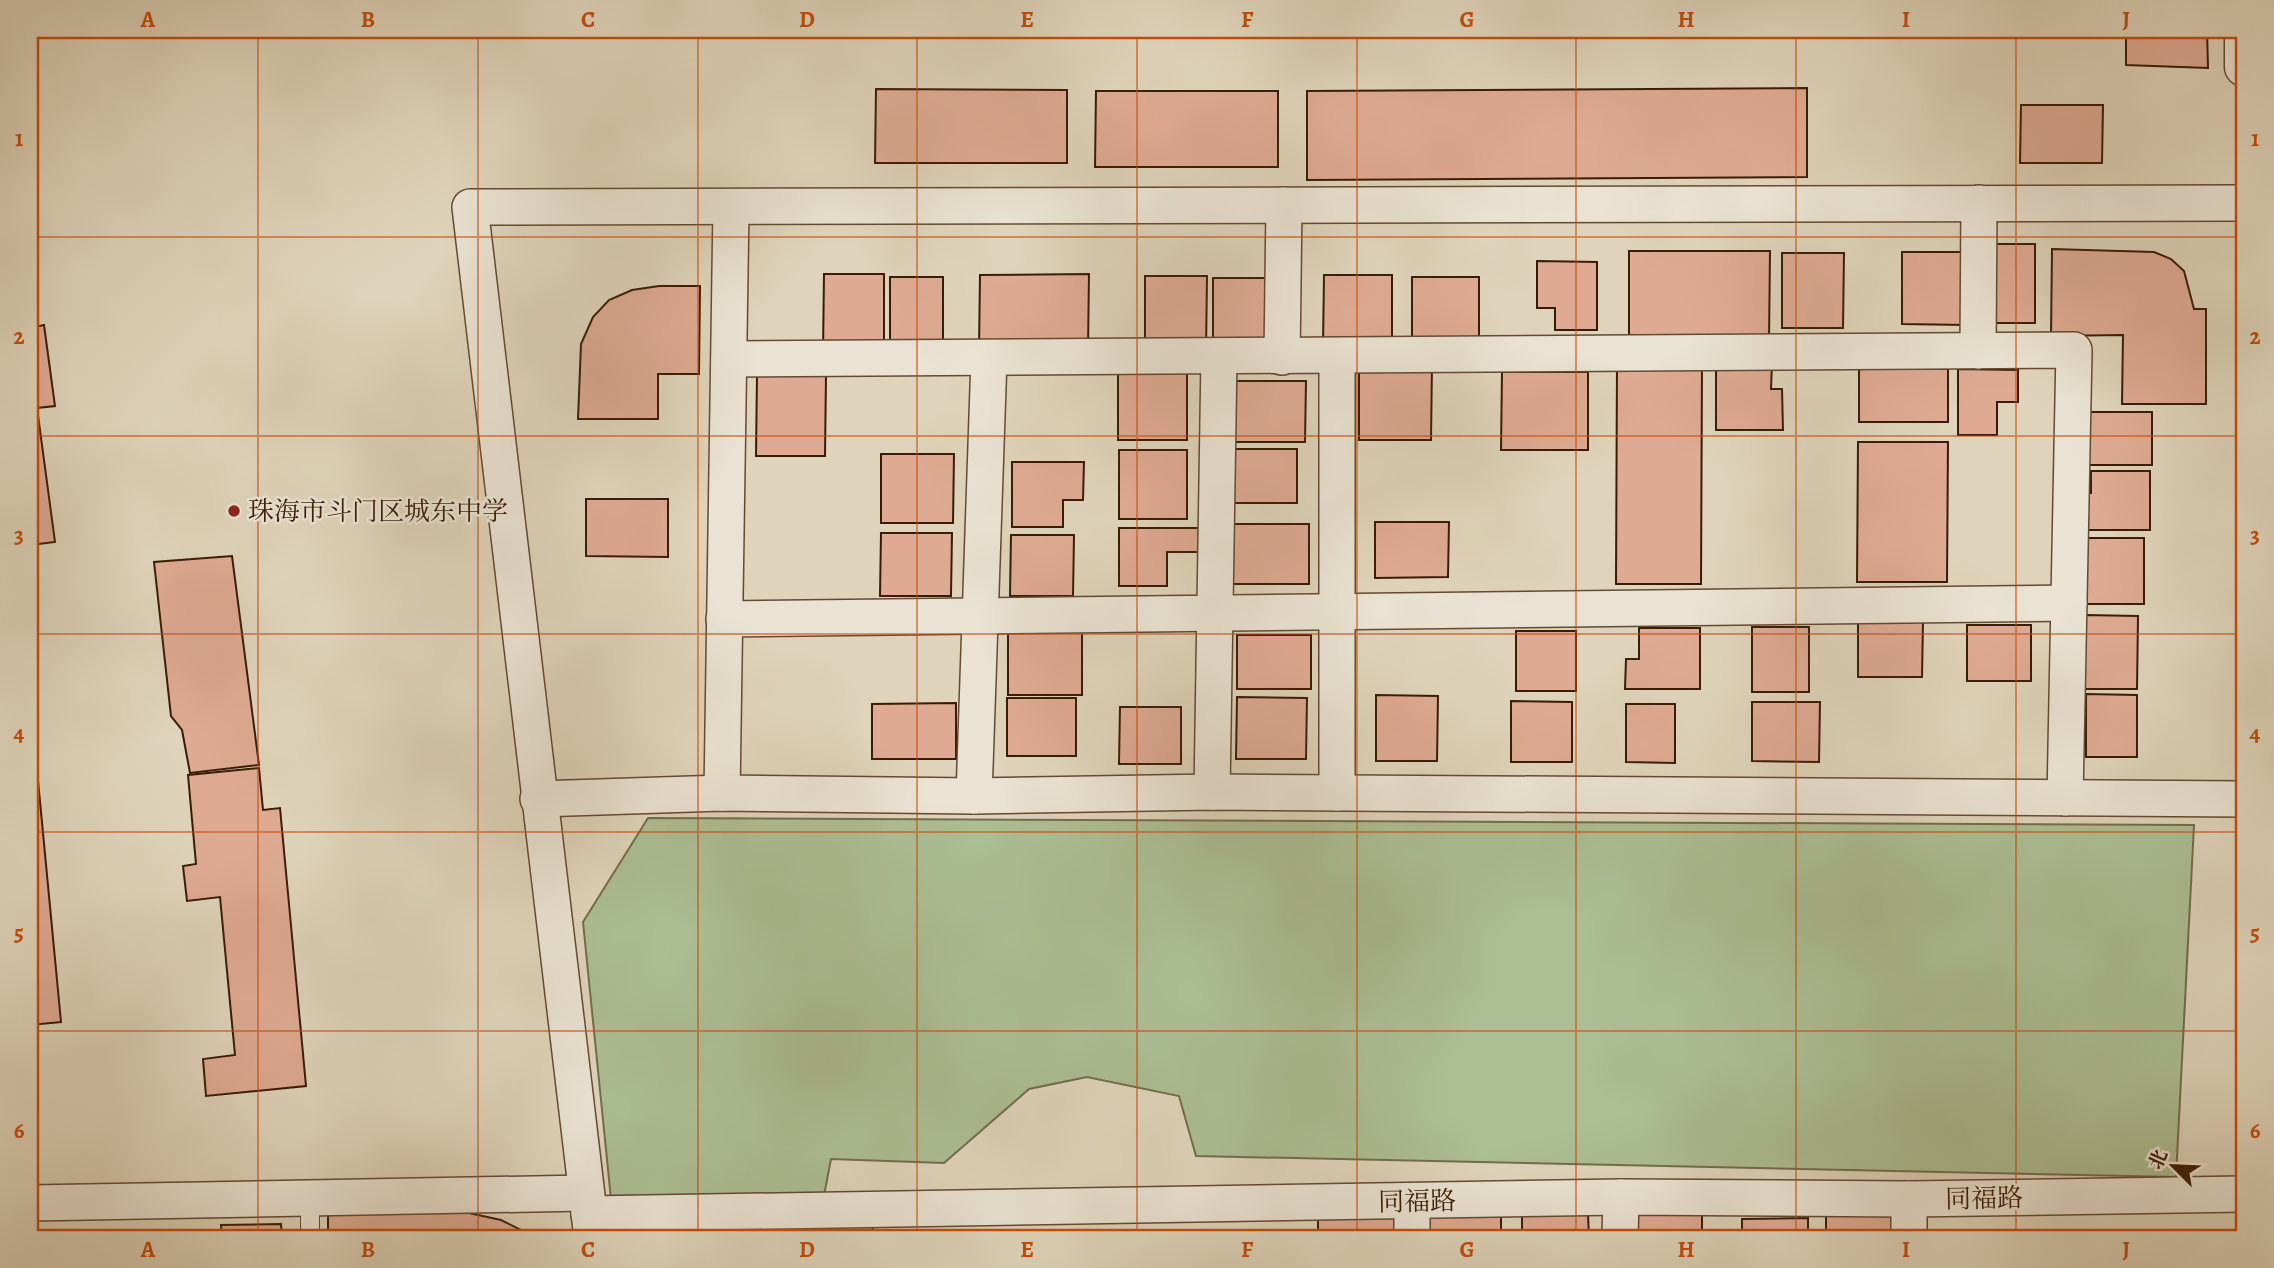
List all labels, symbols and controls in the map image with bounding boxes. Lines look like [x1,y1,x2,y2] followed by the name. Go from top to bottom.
[140,4,156,35] text: A
[361,4,375,35] text: B
[581,4,595,35] text: C
[799,4,815,35] text: D
[1020,4,1034,35] text: E
[1241,4,1254,35] text: F
[1459,4,1475,35] text: G
[1677,4,1695,35] text: H
[1902,4,1910,35] text: I
[2122,4,2130,35] text: J
[15,123,23,154] text: 1
[2251,123,2259,154] text: 1
[13,321,25,352] text: 2
[2249,321,2261,352] text: 2
[248,494,508,529] place label: 珠海市斗门区城东中学
[226,503,242,519] marker: 珠海市斗门区城东中学
[14,520,24,551] text: 3
[2250,520,2260,551] text: 3
[14,718,25,749] text: 4
[2250,718,2261,749] text: 4
[14,917,24,948] text: 5
[2250,917,2260,948] text: 5
[14,1115,25,1146] text: 6
[2250,1115,2261,1146] text: 6
[2138,1132,2208,1202] north arrow
[2143,1146,2174,1173] text: 北
[1945,1180,2023,1217] street label: 同福路
[1378,1183,1456,1220] street label: 同福路
[140,1234,156,1265] text: A
[361,1234,375,1265] text: B
[581,1234,595,1265] text: C
[799,1234,815,1265] text: D
[1020,1234,1034,1265] text: E
[1241,1234,1254,1265] text: F
[1459,1234,1475,1265] text: G
[1677,1234,1695,1265] text: H
[1902,1234,1910,1265] text: I
[2122,1234,2130,1265] text: J

